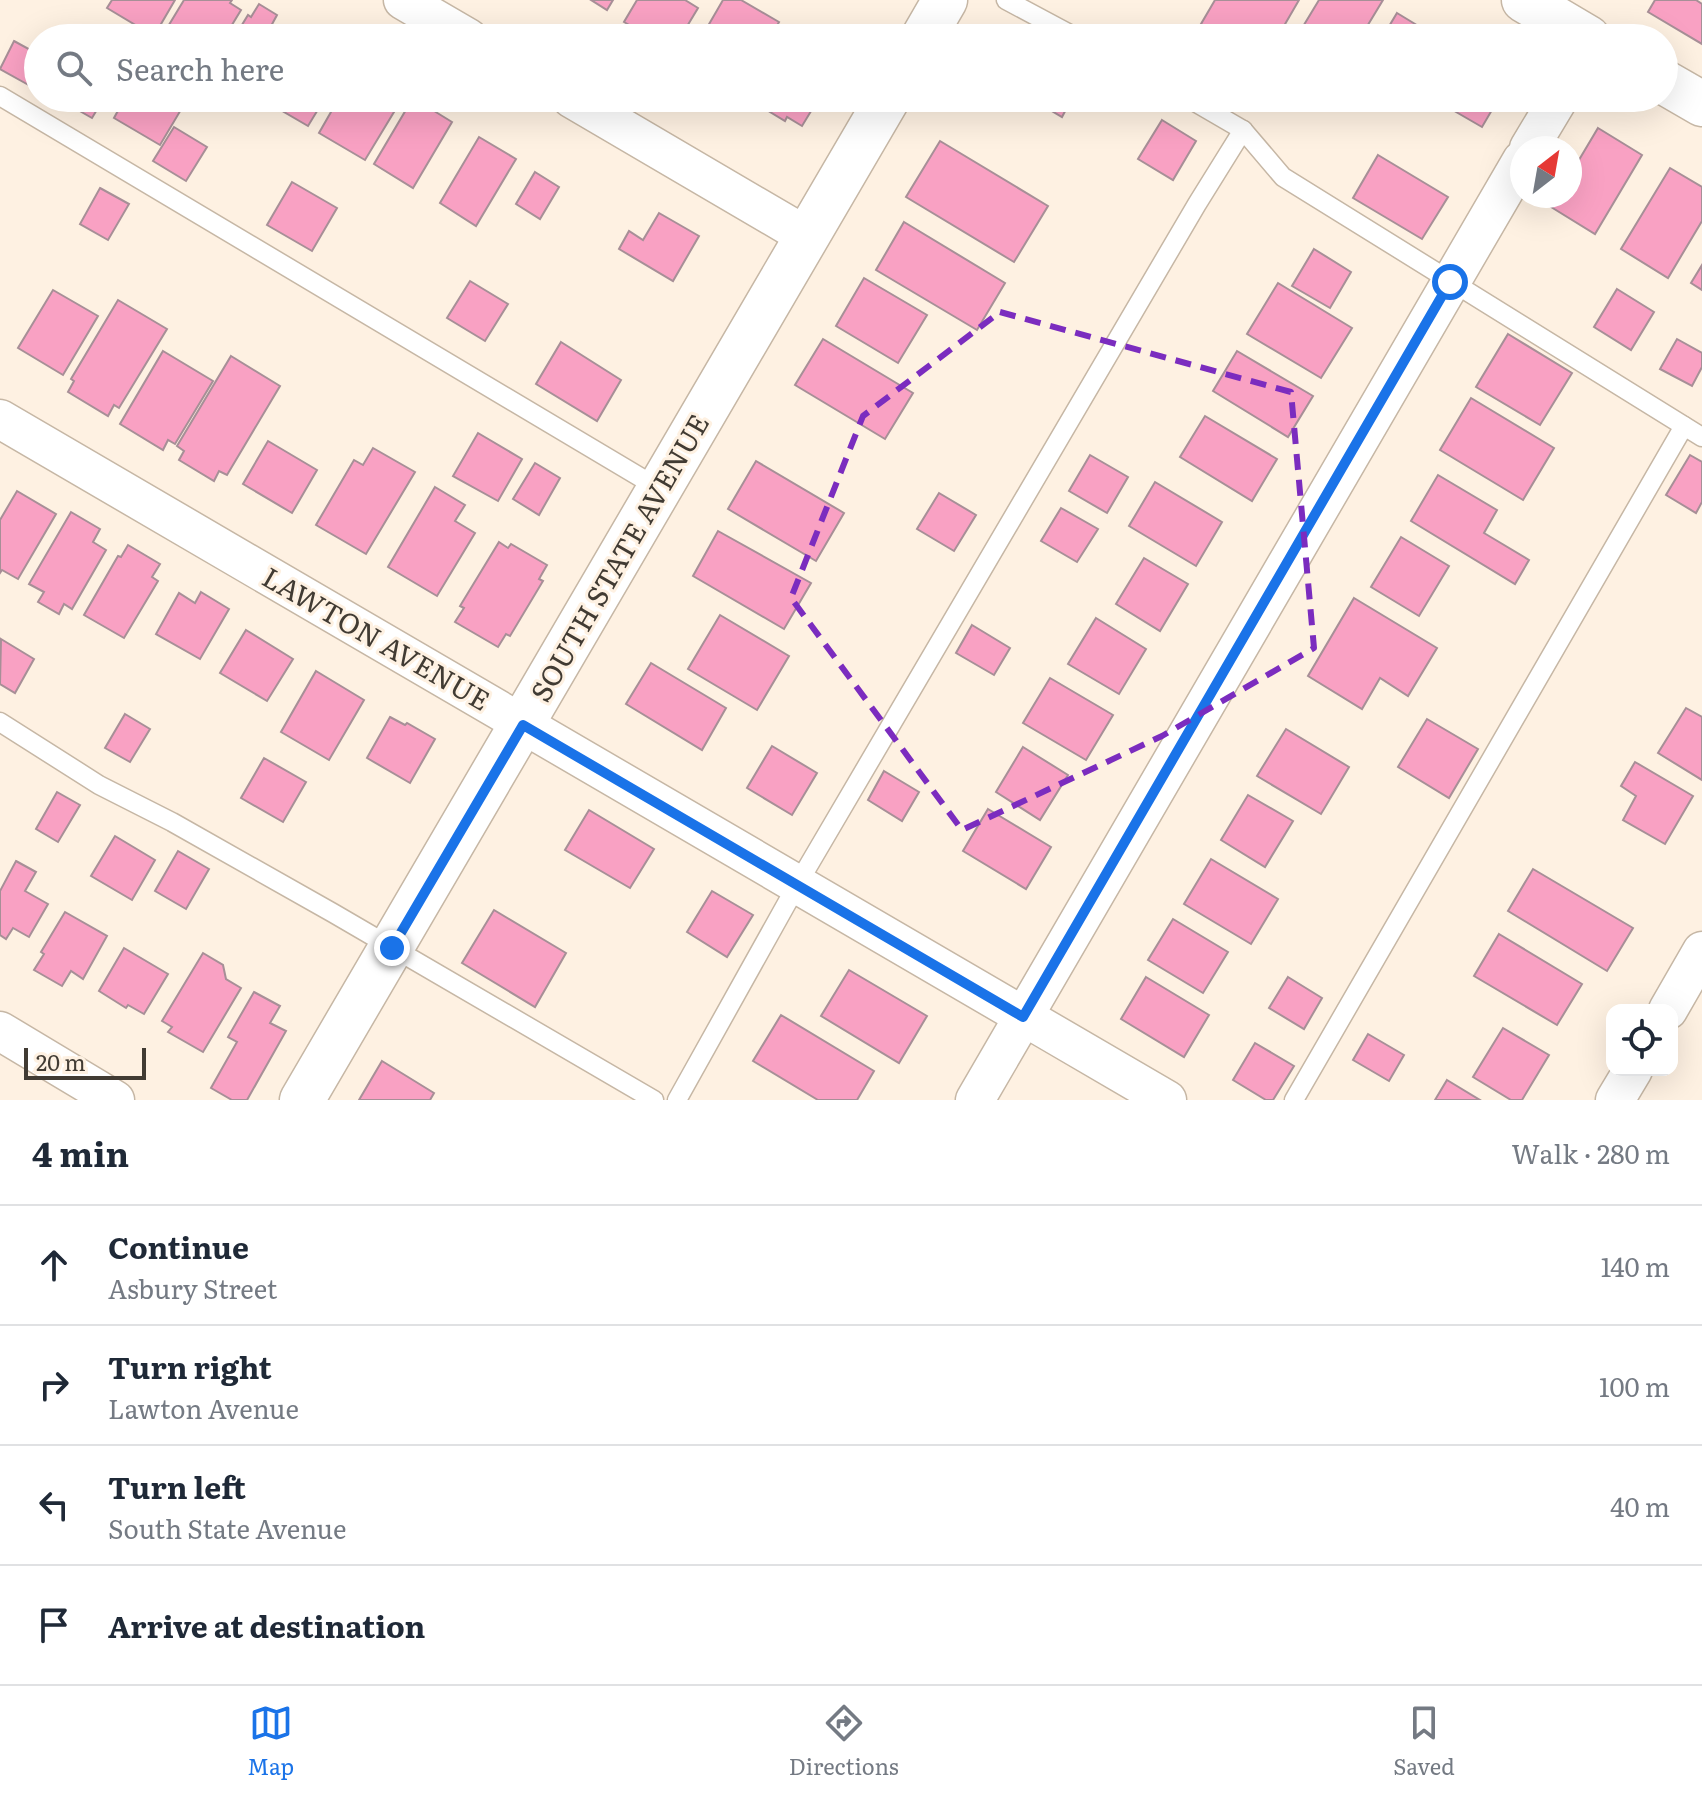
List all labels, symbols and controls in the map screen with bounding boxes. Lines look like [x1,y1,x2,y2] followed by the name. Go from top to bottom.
[24,24,1678,112] search box
[52,46,96,90] icon: search
[116,46,284,90] text: Search here
[1510,136,1582,208] north arrow
[1432,264,1468,300] route start
[518,405,718,709] street label: SOUTH STATE AVENUE
[255,555,499,720] street label: LAWTON AVENUE
[374,930,410,966] route end
[1606,1004,1678,1076] map controls
[1606,1004,1678,1076] button: locate
[24,1044,146,1080] scale bar
[36,1045,86,1078] text: 20 m
[32,1127,129,1177] text: 4 min
[1511,1133,1670,1172] text: Walk · 280 m
[108,1224,249,1268] text: Continue
[32,1243,76,1287] icon: ahead
[1601,1246,1670,1285] text: 140 m
[108,1268,277,1307] text: Asbury Street
[108,1344,272,1388] text: Turn right
[32,1363,76,1407] icon: right
[1599,1366,1670,1405] text: 100 m
[108,1388,299,1427] text: Lawton Avenue
[108,1464,246,1508] text: Turn left
[32,1483,76,1527] icon: left
[1610,1486,1670,1525] text: 40 m
[108,1508,346,1547] text: South State Avenue
[32,1603,76,1647] icon: arrive
[108,1603,425,1647] text: Arrive at destination
[247,1701,294,1782] tab: Map
[789,1701,899,1782] tab: Directions
[1393,1701,1455,1782] tab: Saved

